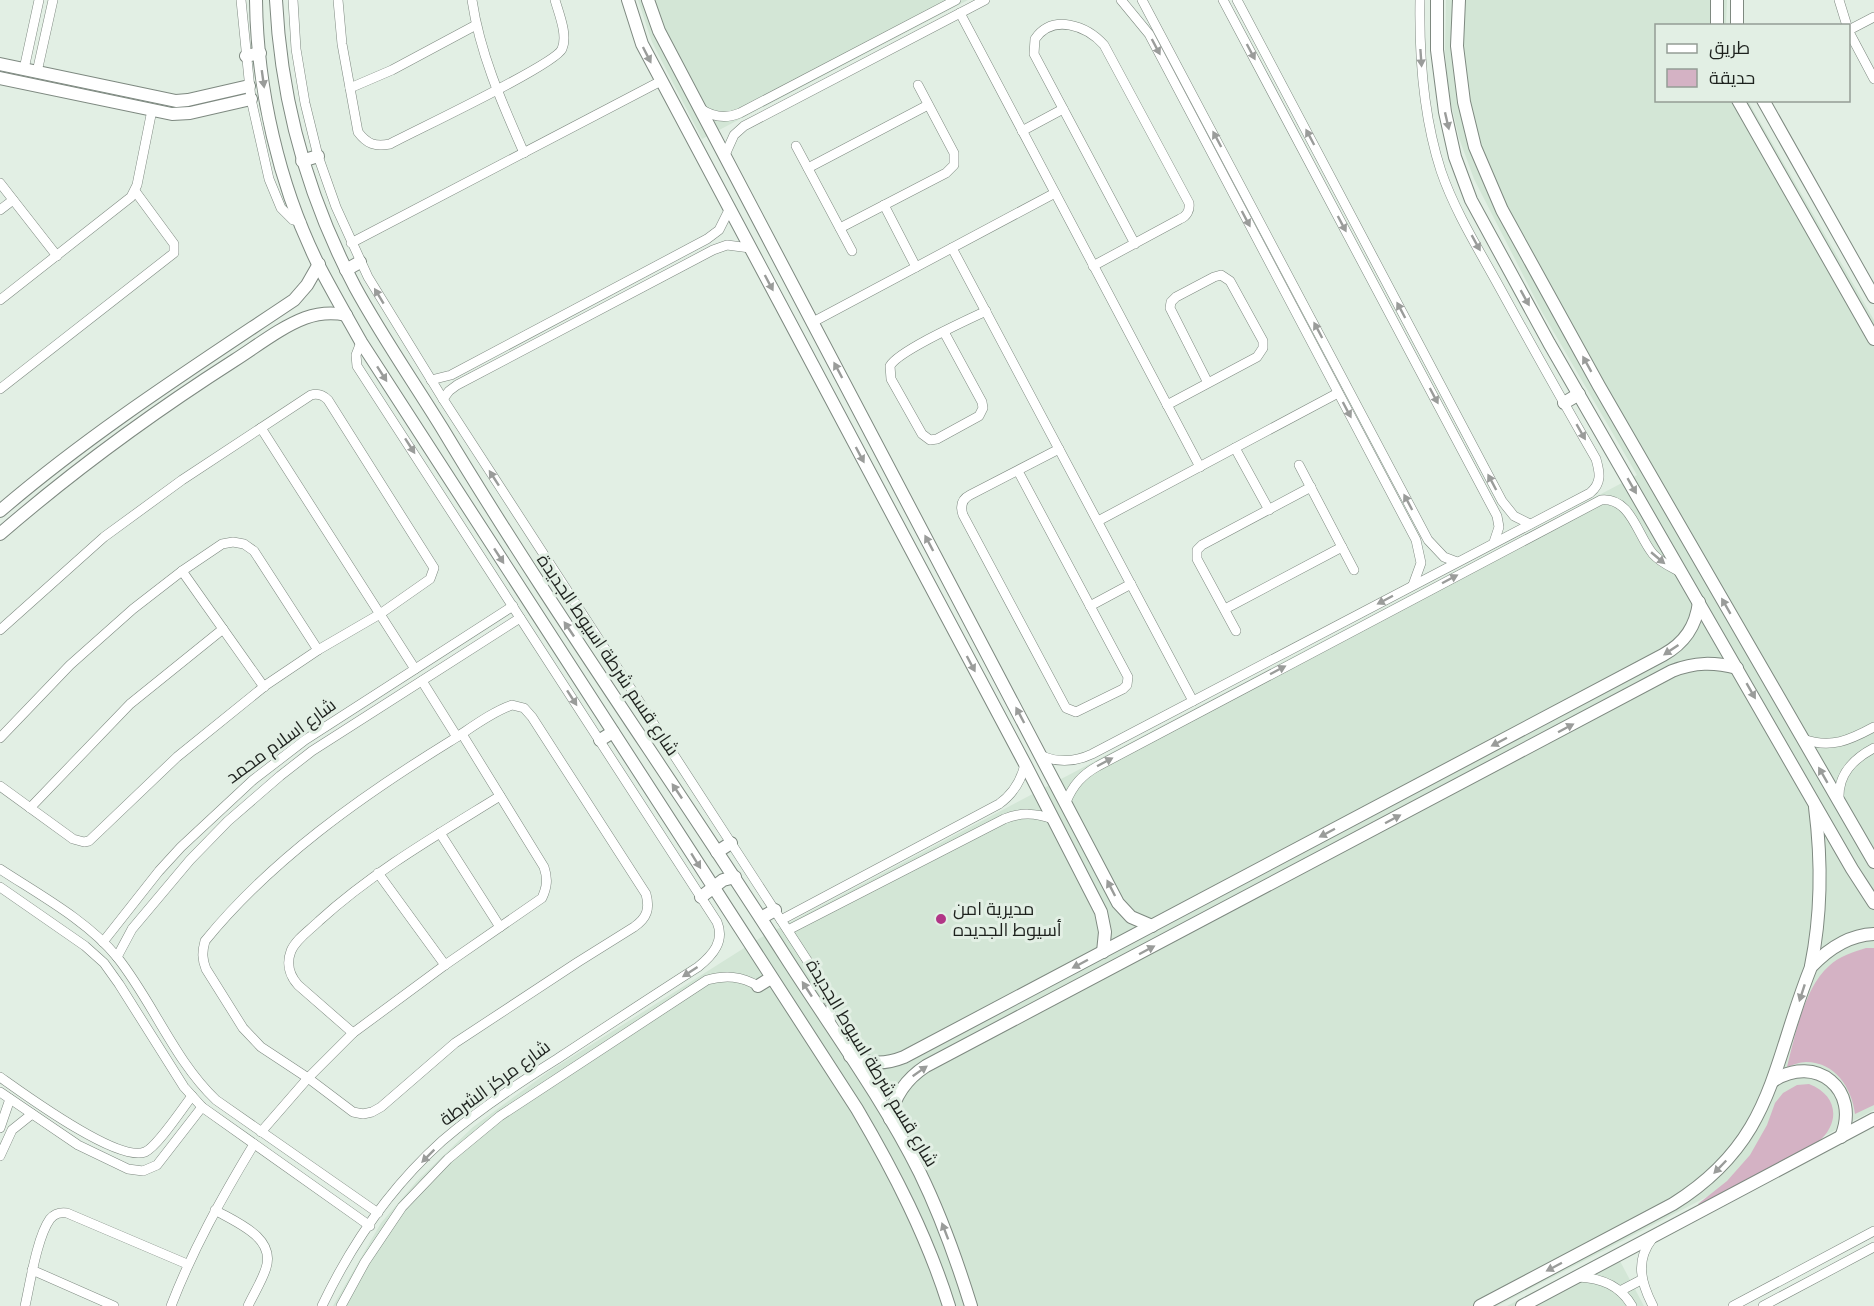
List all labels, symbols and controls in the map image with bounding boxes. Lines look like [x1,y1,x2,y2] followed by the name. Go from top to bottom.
[1655,24,1850,102] legend
[1709,37,1750,60] text: طريق
[1151,38,1161,55] one-way arrow
[1246,43,1256,60] one-way arrow
[642,46,652,64] one-way arrow
[1416,49,1425,68] one-way arrow
[1709,67,1755,89] text: حديقة
[259,70,268,89] one-way arrow
[1443,111,1452,130] one-way arrow
[1305,129,1315,146] one-way arrow
[1212,130,1222,147] one-way arrow
[1241,211,1251,228] one-way arrow
[1337,216,1347,233] one-way arrow
[1471,235,1481,252] one-way arrow
[764,274,774,291] one-way arrow
[373,288,384,304] one-way arrow
[1519,290,1529,307] one-way arrow
[1396,301,1406,318] one-way arrow
[1313,321,1323,338] one-way arrow
[1582,355,1592,372] one-way arrow
[833,362,843,379] one-way arrow
[377,366,388,382] one-way arrow
[1429,388,1439,405] one-way arrow
[1342,402,1352,419] one-way arrow
[1575,424,1586,440] one-way arrow
[404,438,415,455] one-way arrow
[855,447,865,464] one-way arrow
[489,470,500,486] one-way arrow
[1487,473,1497,490] one-way arrow
[1627,478,1637,495] one-way arrow
[1403,494,1413,511] one-way arrow
[924,534,934,551] one-way arrow
[494,548,505,564] one-way arrow
[531,550,684,761] street label: شارع قسم شرطة اسيوط الجديدة
[1651,551,1666,564] one-way arrow
[1442,574,1459,584] one-way arrow
[1376,595,1393,605] one-way arrow
[1721,597,1731,614] one-way arrow
[564,621,575,637] one-way arrow
[1663,644,1679,656] one-way arrow
[966,656,976,673] one-way arrow
[1269,666,1287,676] one-way arrow
[1745,683,1756,699] one-way arrow
[567,690,578,706] one-way arrow
[222,694,341,789] street label: شارع اسلام محمد
[1015,707,1025,724] one-way arrow
[1557,723,1574,732] one-way arrow
[1490,737,1507,747] one-way arrow
[1097,757,1114,767] one-way arrow
[1818,767,1829,783] one-way arrow
[671,784,683,800] one-way arrow
[1385,814,1402,824] one-way arrow
[1318,829,1335,838] one-way arrow
[690,853,701,869] one-way arrow
[1106,879,1116,897] one-way arrow
[953,898,1062,941] place label: مديرية امن أسيوط الجديده
[934,912,948,926] marker: مديرية امن أسيوط الجديده
[1138,945,1156,955] one-way arrow
[800,955,943,1171] street label: شارع قسم شرطة اسيوط الجديدة
[1071,959,1088,969] one-way arrow
[682,966,698,977] one-way arrow
[801,981,812,998] one-way arrow
[1796,984,1806,1002] one-way arrow
[435,1036,555,1131] street label: شارع مركز الشرطة
[911,1065,927,1077] one-way arrow
[421,1148,435,1162] one-way arrow
[1713,1160,1727,1175] one-way arrow
[940,1222,950,1240] one-way arrow
[1545,1262,1562,1272] one-way arrow

